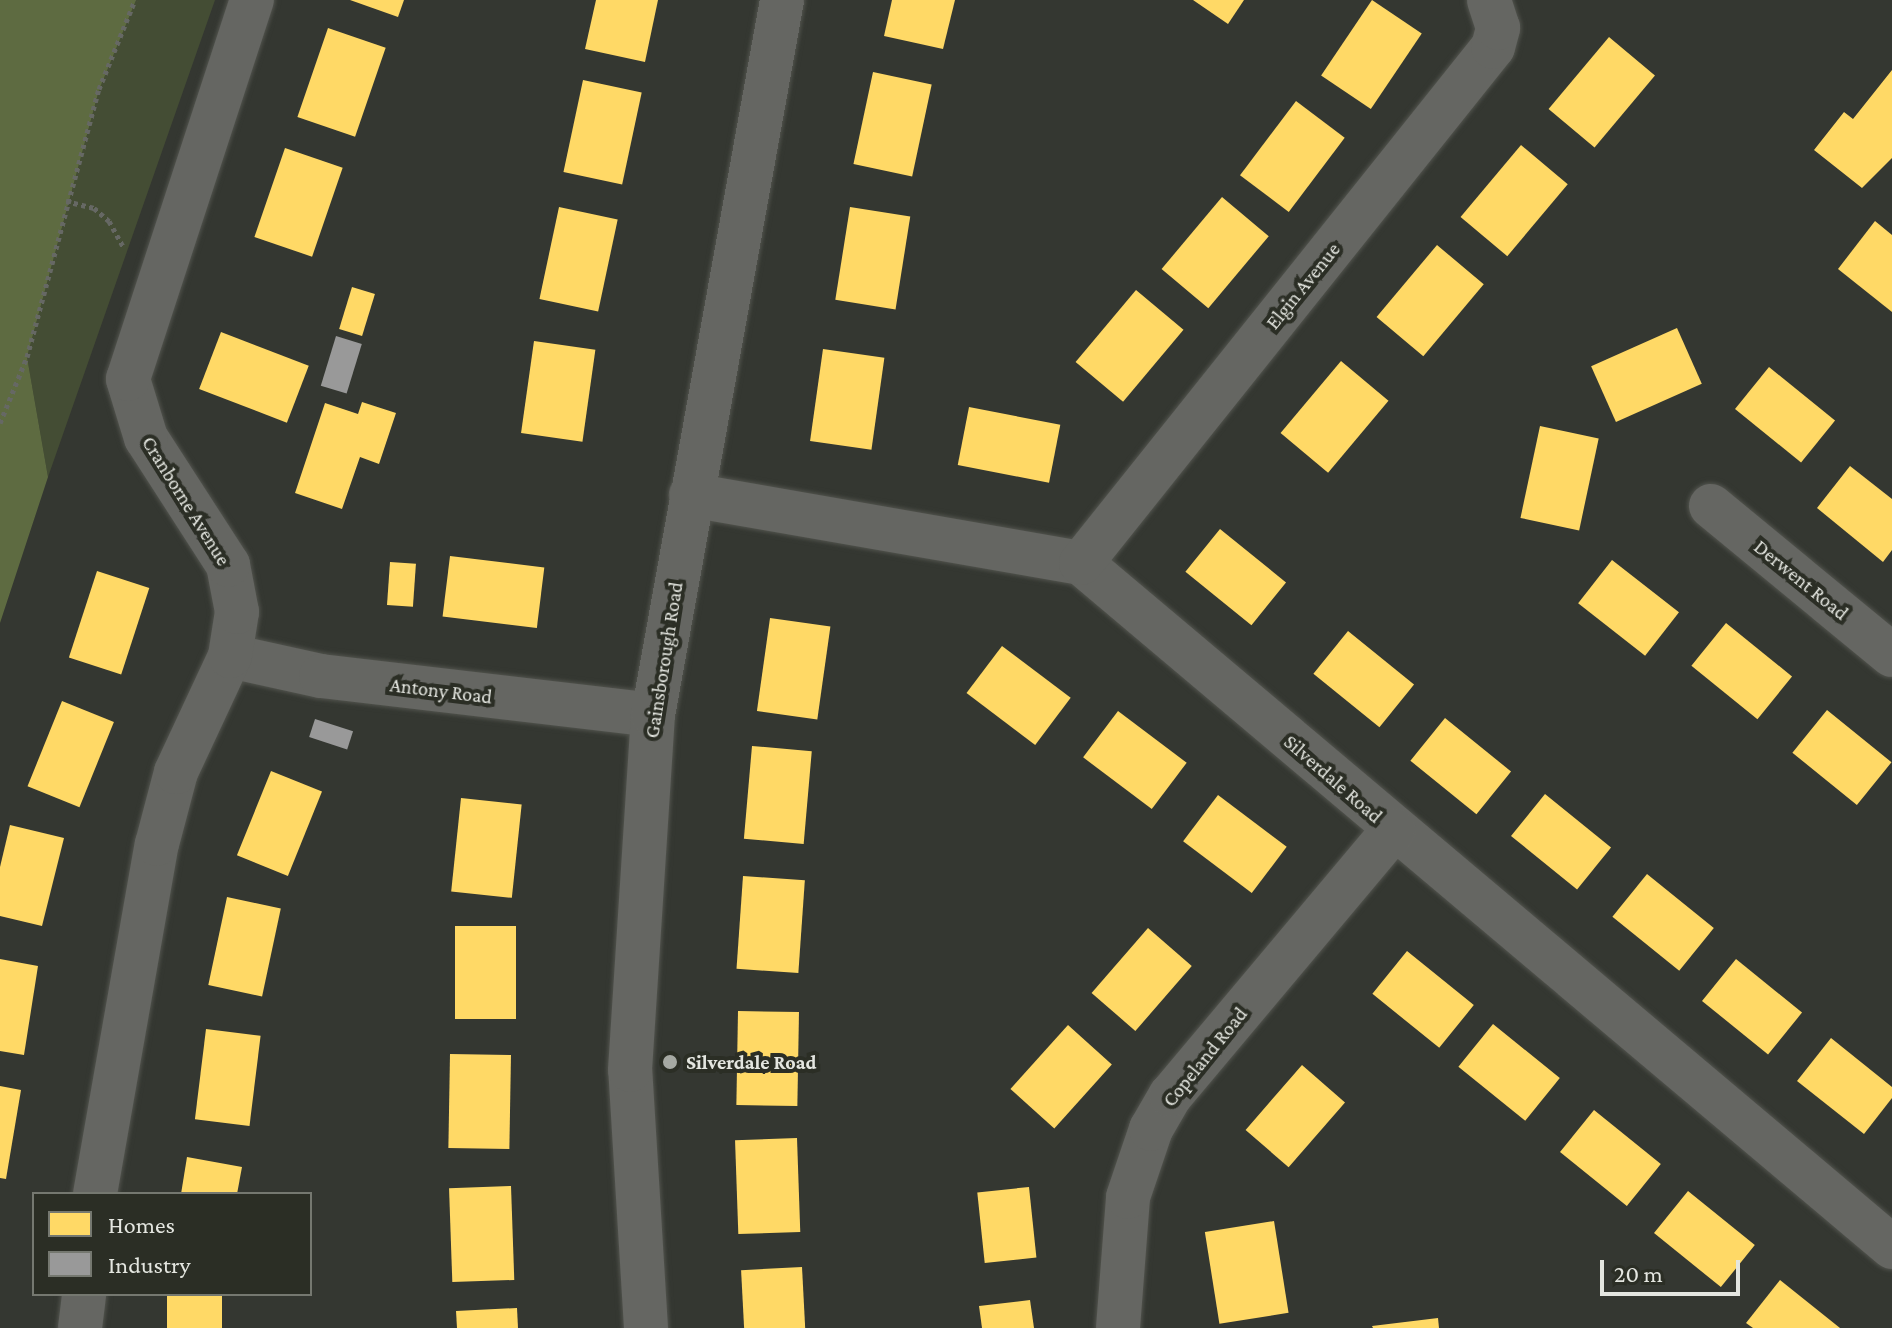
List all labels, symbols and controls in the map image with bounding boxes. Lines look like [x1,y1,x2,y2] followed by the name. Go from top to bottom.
[1261,238,1345,334] street label: Elgin Avenue
[137,432,235,570] street label: Cranborne Avenue
[1749,535,1853,625] street label: Derwent Road
[640,580,688,740] street label: Gainsborough Road
[389,673,493,709] street label: Antony Road
[1279,730,1387,828] street label: Silverdale Road
[1158,1002,1252,1112] street label: Copeland Road
[686,1050,816,1074] place label: Silverdale Road
[661,1053,679,1071] marker: Silverdale Road
[32,1192,312,1296] legend
[108,1211,175,1238] text: Homes
[1604,1244,1744,1294] scale bar
[108,1251,191,1278] text: Industry
[1614,1260,1663,1287] text: 20 m

